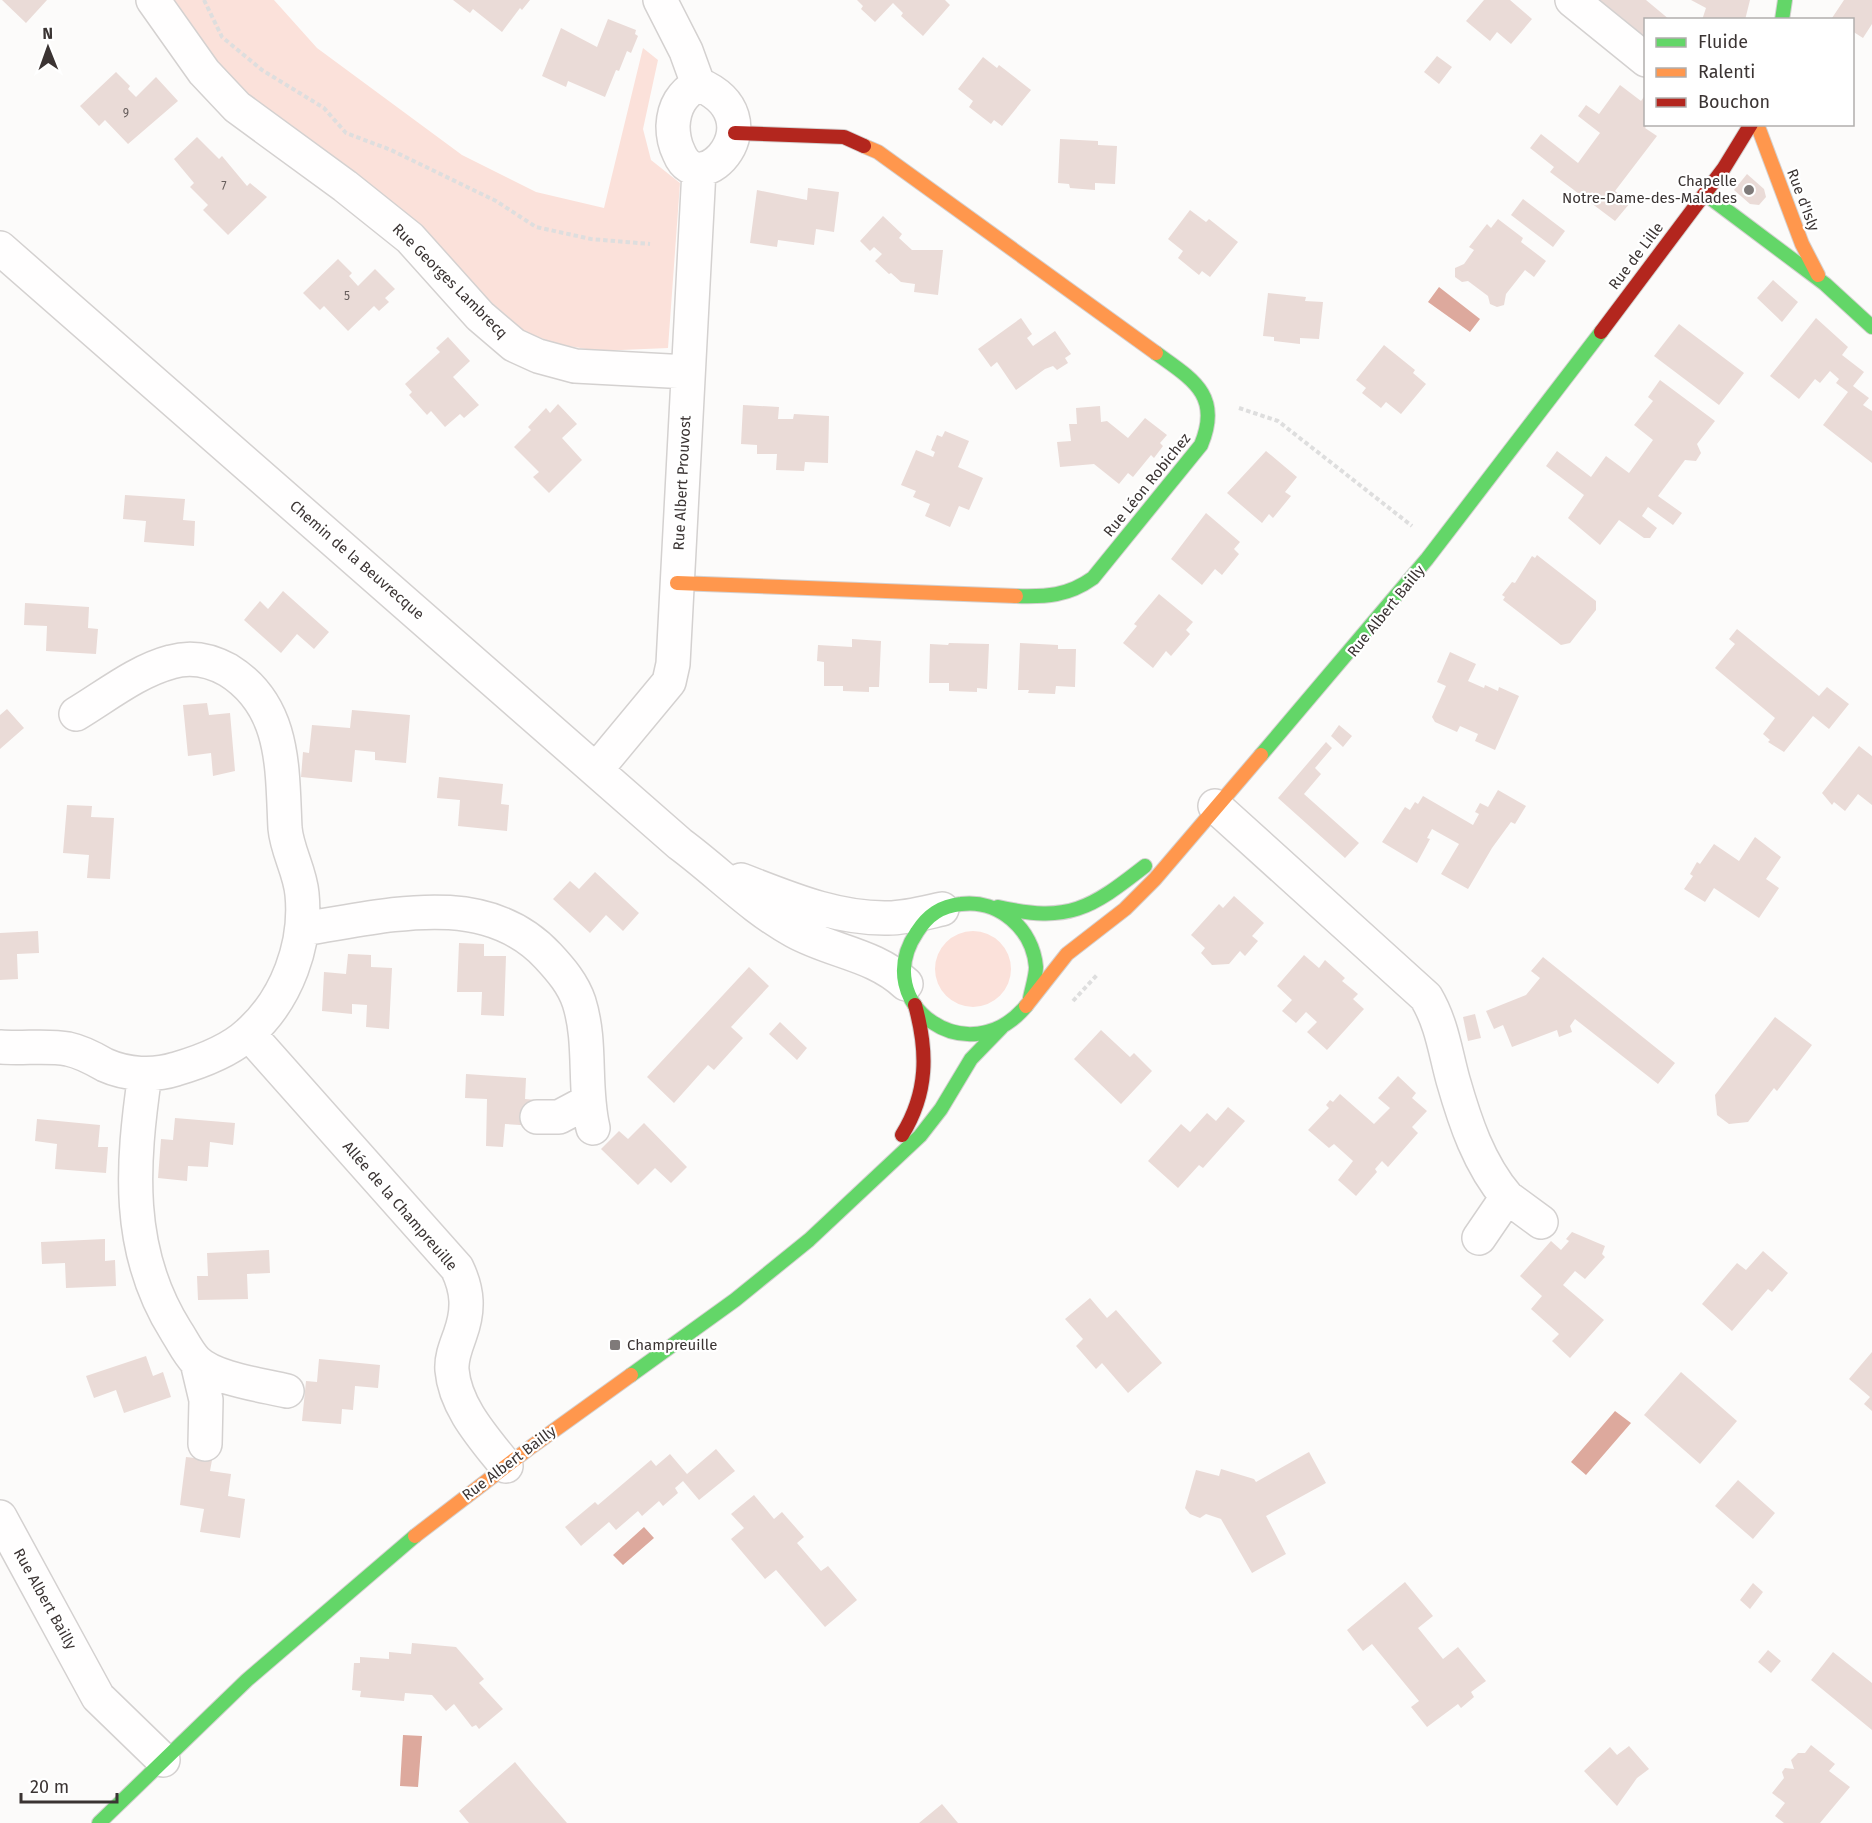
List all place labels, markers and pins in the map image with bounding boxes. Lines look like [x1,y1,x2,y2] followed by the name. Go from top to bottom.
[1562,172,1737,207] place label: Chapelle Notre-Dame-des-Malades
[1742,183,1756,197] marker: Chapelle Notre-Dame-des-Malades
[627,1336,717,1354] place label: Champreuille
[608,1338,622,1352] marker: Champreuille

